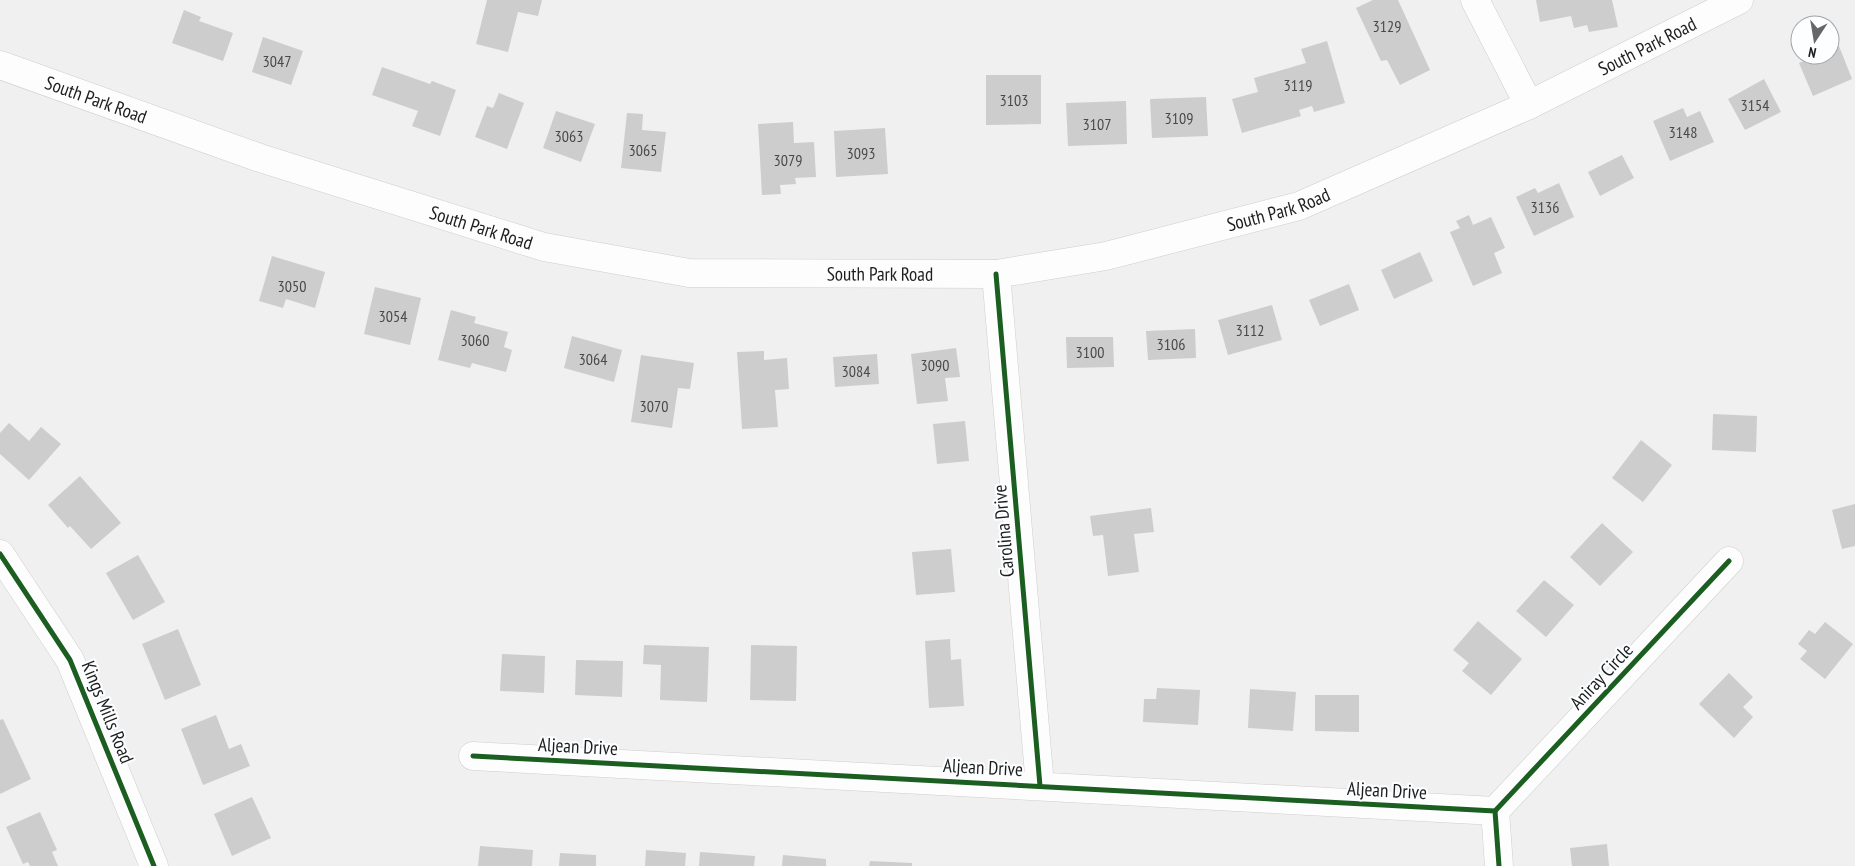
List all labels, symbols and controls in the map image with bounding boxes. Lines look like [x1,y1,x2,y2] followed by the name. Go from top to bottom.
[1594,11,1700,81] street label: South Park Road
[1790,15,1840,65] north arrow
[1373,16,1401,36] house number: 3129
[1807,43,1818,62] text: N
[263,51,291,71] house number: 3047
[42,70,150,129] street label: South Park Road
[1284,75,1312,95] house number: 3119
[1000,90,1028,110] house number: 3103
[1741,95,1769,115] house number: 3154
[1165,108,1193,128] house number: 3109
[1083,114,1111,134] house number: 3107
[1669,122,1697,142] house number: 3148
[555,126,583,146] house number: 3063
[629,140,657,160] house number: 3065
[847,143,875,163] house number: 3093
[774,150,802,170] house number: 3079
[1224,182,1333,236] street label: South Park Road
[1531,197,1559,217] house number: 3136
[427,200,536,255] street label: South Park Road
[827,261,933,286] street label: South Park Road
[278,276,306,296] house number: 3050
[379,306,407,326] house number: 3054
[1236,320,1264,340] house number: 3112
[461,330,489,350] house number: 3060
[1157,334,1185,354] house number: 3106
[1076,342,1104,362] house number: 3100
[579,349,607,369] house number: 3064
[921,355,949,375] house number: 3090
[842,361,870,381] house number: 3084
[640,396,668,416] house number: 3070
[987,484,1019,578] street label: Carolina Drive
[1564,638,1638,714] street label: Aniray Circle
[77,657,139,767] street label: Kings Mills Road
[538,732,619,760] street label: Aljean Drive
[943,753,1024,781] street label: Aljean Drive
[1347,776,1428,804] street label: Aljean Drive

